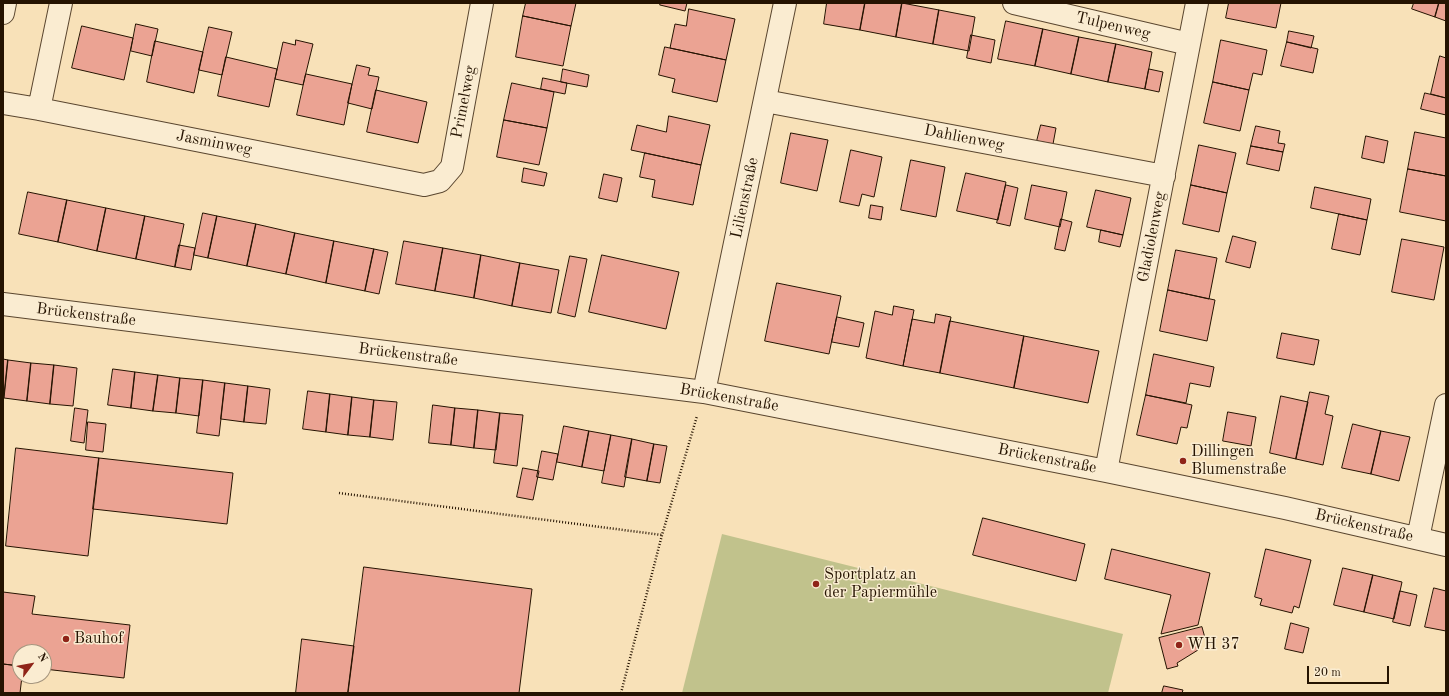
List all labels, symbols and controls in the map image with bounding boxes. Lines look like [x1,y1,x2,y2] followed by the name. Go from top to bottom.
[1074,8,1152,44] street label: Tulpenweg
[448,64,480,140] street label: Primelweg
[922,121,1006,155] street label: Dahlienweg
[174,126,254,160] street label: Jasminweg
[727,156,763,240] street label: Lilienstraße
[1134,190,1170,284] street label: Gladiolenweg
[35,299,137,331] street label: Brückenstraße
[357,339,459,371] street label: Brückenstraße
[678,380,780,416] street label: Brückenstraße
[996,440,1098,478] street label: Brückenstraße
[1191,442,1286,480] place label: Dillingen Blumenstraße
[1178,456,1188,466] marker: Dillingen Blumenstraße
[1313,505,1415,547] street label: Brückenstraße
[824,565,937,603] place label: Sportplatz an der Papiermühle
[811,579,821,589] marker: Sportplatz an der Papiermühle
[74,629,123,649] place label: Bauhof
[61,634,71,644] marker: Bauhof
[1187,635,1240,655] place label: WH 37
[1174,640,1184,650] marker: WH 37
[12,644,52,684] north arrow
[35,651,49,664] text: N
[1309,658,1391,684] scale bar
[1314,667,1341,679] text: 20 m

